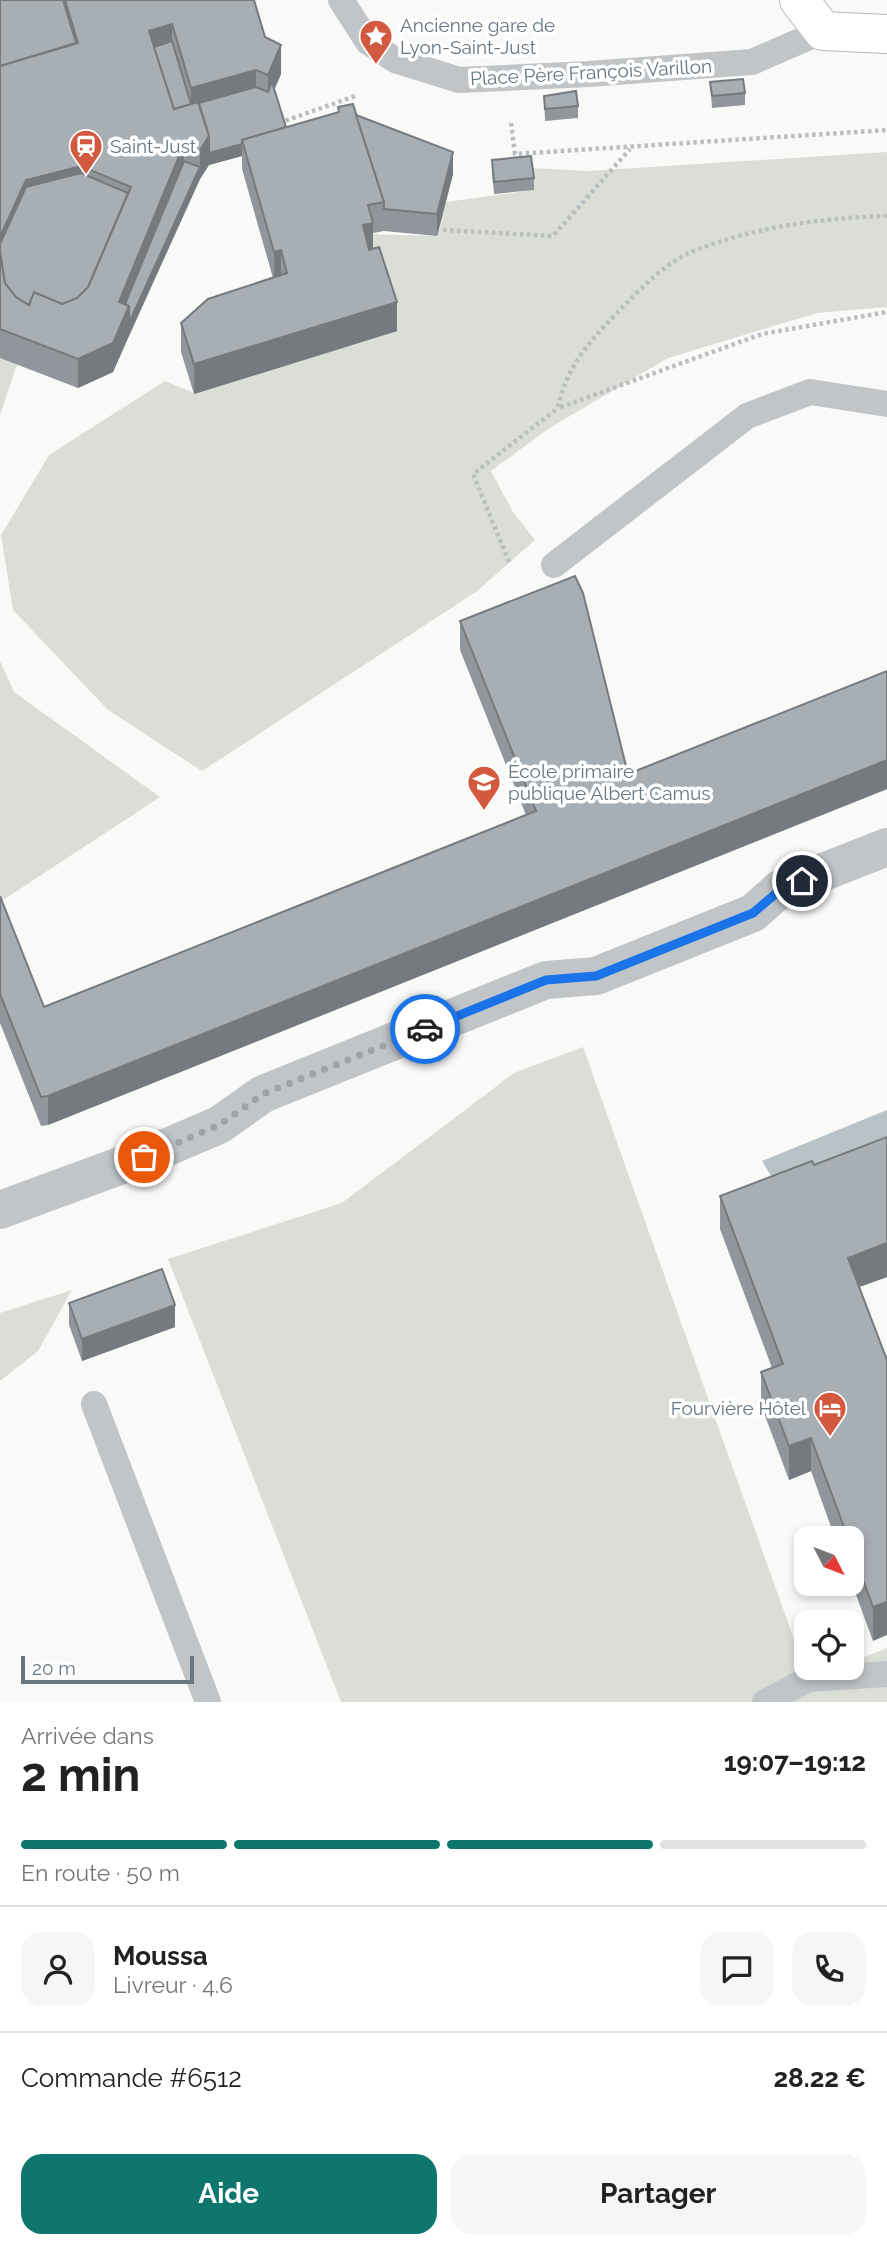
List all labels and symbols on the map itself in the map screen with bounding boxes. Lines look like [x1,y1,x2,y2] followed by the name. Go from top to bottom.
[400,14,555,58] place label: Ancienne gare de Lyon-Saint-Just
[357,17,395,66] place icon: Ancienne gare de Lyon-Saint-Just
[469,55,713,89] street label: Place Père François Varillon
[67,127,105,176] station icon: Saint-Just
[110,135,197,157] place label: Saint-Just
[508,760,711,804] place label: École primaire publique Albert Camus
[465,763,503,812] school or university icon: École primaire publique Albert Camus
[772,851,832,911] pin
[390,994,460,1064] courier
[114,1127,174,1187] pin
[811,1389,849,1438] hotel icon: Fourvière Hôtel
[671,1397,807,1419] place label: Fourvière Hôtel
[794,1526,864,1596] north arrow
[21,1653,194,1685] scale bar

